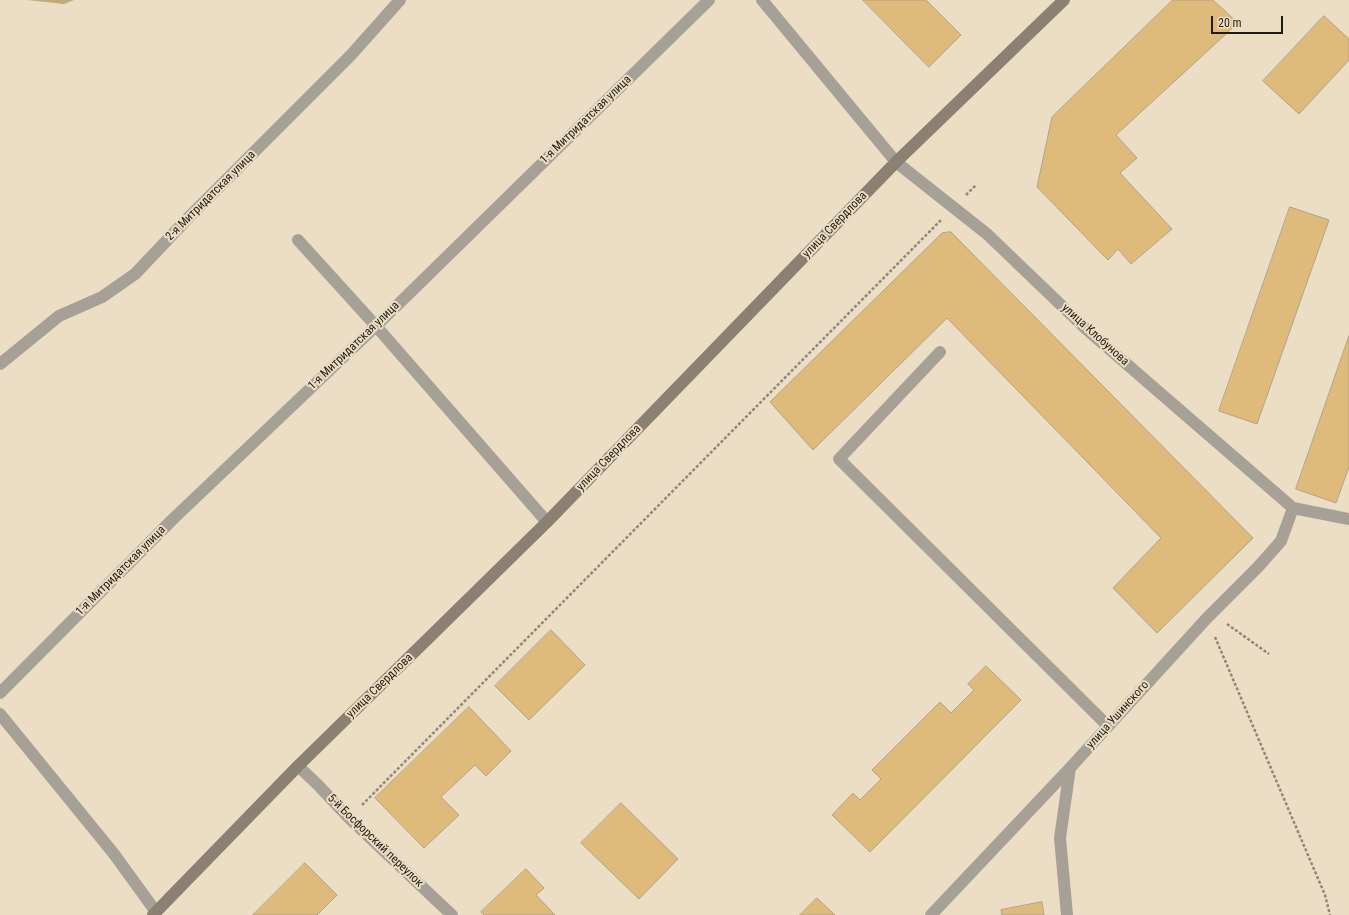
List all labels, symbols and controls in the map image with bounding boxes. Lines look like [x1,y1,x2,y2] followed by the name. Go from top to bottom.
[1213,8,1285,34] scale bar
[1218,16,1242,30] text: 20 m
[537,73,635,167] street label: 1-я Митридатская улица
[163,148,259,244] street label: 2-я Митридатская улица
[800,189,870,261] street label: улица Свердлова
[305,299,403,393] street label: 1-я Митридатская улица
[1058,301,1132,369] street label: улица Клобунова
[574,422,644,494] street label: улица Свердлова
[73,523,169,619] street label: 1-я Митридатская улица
[344,651,416,721] street label: улица Свердлова
[1084,678,1152,752] street label: улица Ушинского
[324,792,426,890] street label: 5-й Босфорский переулок

